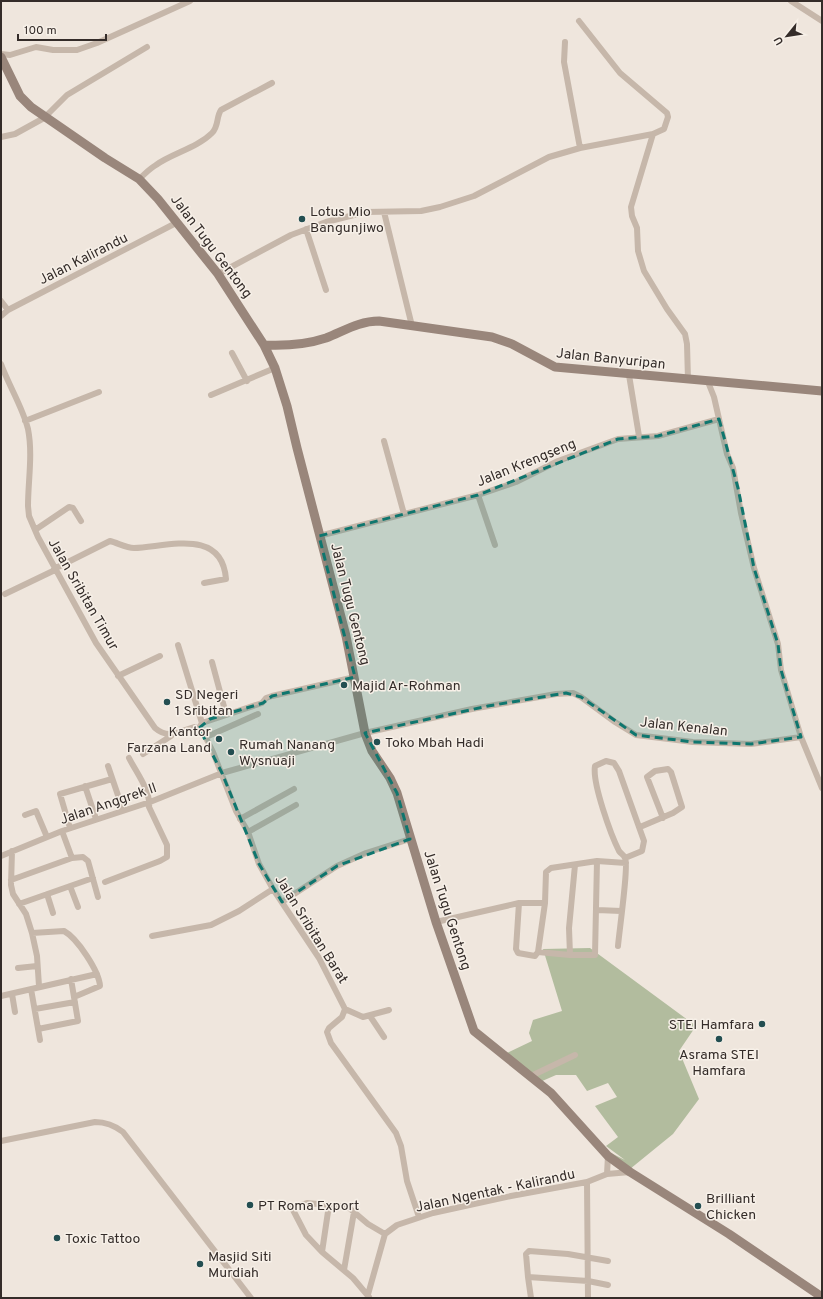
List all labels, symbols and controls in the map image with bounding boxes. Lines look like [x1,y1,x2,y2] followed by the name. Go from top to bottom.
[18,16,106,42] scale bar
[767,16,807,56] north arrow
[24,23,57,39] text: 100 m
[771,34,787,47] text: U
[166,192,255,302] street label: Jalan Tugu Gentong
[310,204,384,237] place label: Lotus Mio Bangunjiwo
[297,214,307,224] marker: Lotus Mio Bangunjiwo
[36,230,131,289] street label: Jalan Kalirandu
[555,345,666,374] street label: Jalan Banyuripan
[474,436,579,491] street label: Jalan Krengseng
[44,536,122,654] street label: Jalan Sribitan Timur
[326,542,373,667] street label: Jalan Tugu Gentong
[352,678,461,695] place label: Majid Ar-Rohman
[339,680,349,690] marker: Majid Ar-Rohman
[175,687,238,720] place label: SD Negeri 1 Sribitan
[162,697,172,707] marker: SD Negeri 1 Sribitan
[639,714,729,741] street label: Jalan Kenalan
[127,724,212,757] place label: Kantor Farzana Land
[214,734,224,744] marker: Kantor Farzana Land
[385,735,484,752] place label: Toko Mbah Hadi
[239,737,335,770] place label: Rumah Nanang Wysnuaji
[372,737,382,747] marker: Toko Mbah Hadi
[226,747,236,757] marker: Rumah Nanang Wysnuaji
[58,780,159,829] street label: Jalan Anggrek II
[419,848,474,973] street label: Jalan Tugu Gentong
[271,873,351,987] street label: Jalan Sribitan Barat
[669,1017,754,1034] place label: STEI Hamfara
[757,1019,767,1029] marker: STEI Hamfara
[714,1034,724,1044] marker: Asrama STEI Hamfara
[679,1047,759,1080] place label: Asrama STEI Hamfara
[414,1166,577,1217] street label: Jalan Ngentak - Kalirandu
[706,1191,756,1224] place label: Brilliant Chicken
[258,1198,359,1215] place label: PT Roma Export
[245,1200,255,1210] marker: PT Roma Export
[693,1201,703,1211] marker: Brilliant Chicken
[65,1231,141,1248] place label: Toxic Tattoo
[52,1233,62,1243] marker: Toxic Tattoo
[208,1249,272,1282] place label: Masjid Siti Murdiah
[195,1259,205,1269] marker: Masjid Siti Murdiah

